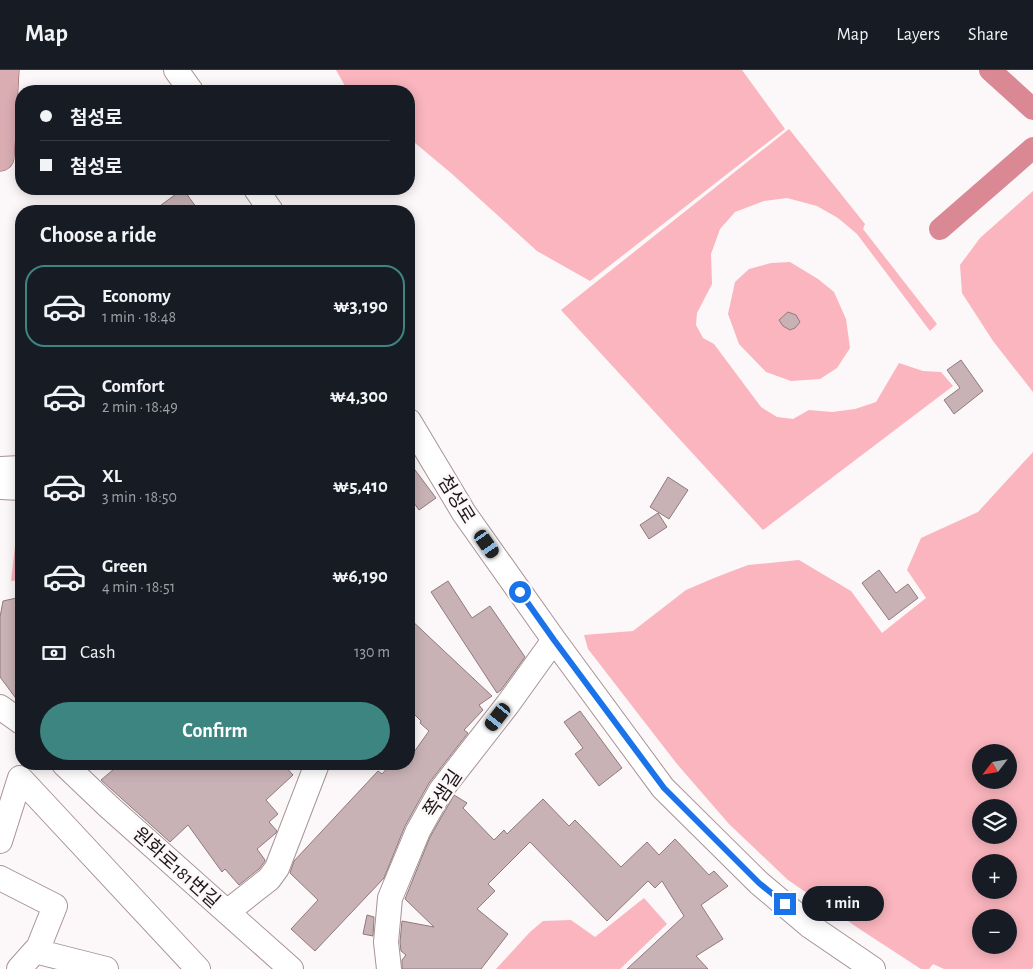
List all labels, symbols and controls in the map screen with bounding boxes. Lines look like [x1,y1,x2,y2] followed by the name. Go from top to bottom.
[25,22,68,46] text: Map
[837,26,868,44] text: Map
[896,26,940,44] text: Layers
[968,26,1008,44] text: Share
[70,109,122,128] text: 첨성로
[70,158,122,177] text: 첨성로
[40,224,156,246] text: Choose a ride
[42,284,87,329] icon: car
[102,287,171,306] text: Economy
[333,297,388,316] text: ₩3,190
[102,309,176,325] text: 1 min · 18:48
[42,374,87,419] icon: car
[102,377,164,396] text: Comfort
[330,387,388,406] text: ₩4,300
[102,399,178,415] text: 2 min · 18:49
[42,464,87,509] icon: car
[102,467,122,486] text: XL
[434,472,479,527] street label: 첨성로
[333,477,388,496] text: ₩5,410
[102,489,177,505] text: 3 min · 18:50
[472,527,501,561] car
[42,554,87,599] icon: car
[102,557,148,576] text: Green
[332,567,388,586] text: ₩6,190
[102,579,175,595] text: 4 min · 18:51
[509,581,531,603] route start
[40,639,68,667] icon: cash
[80,643,116,662] text: Cash
[354,644,390,660] text: 130 m
[482,701,513,733] car
[40,702,390,760] button: Confirm
[972,744,1018,789] north arrow
[972,744,1017,954] map controls
[420,766,466,821] street label: 쪽샘길
[972,799,1017,844] button: layers
[129,824,224,912] street label: 원화로181번길
[972,854,1017,899] button: +
[802,886,885,922] callout: 1 min
[774,893,796,915] route end
[826,895,860,911] text: 1 min
[972,909,1017,954] button: −

